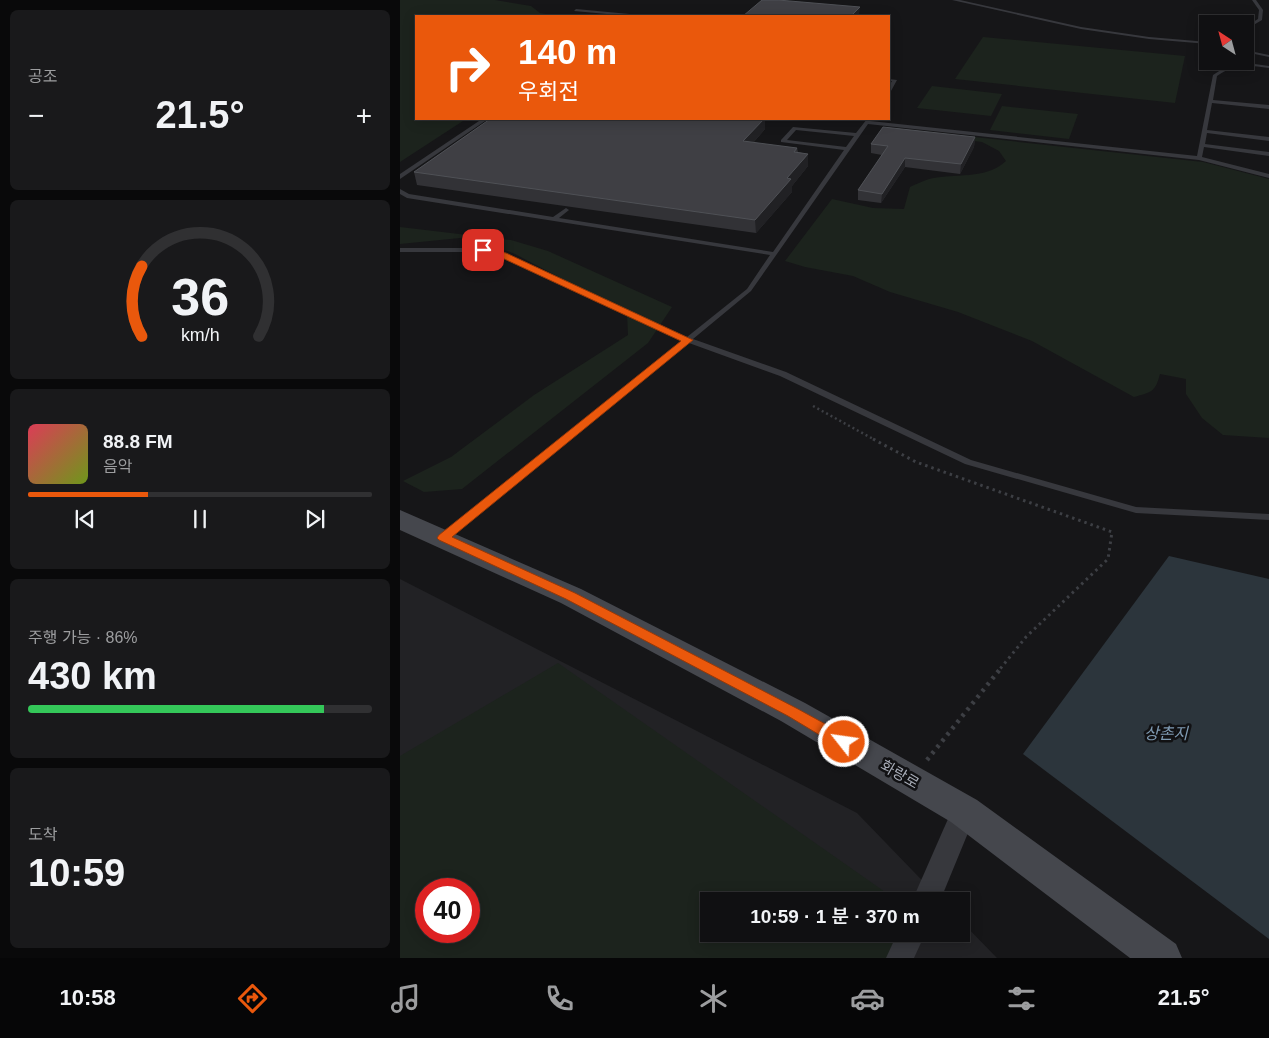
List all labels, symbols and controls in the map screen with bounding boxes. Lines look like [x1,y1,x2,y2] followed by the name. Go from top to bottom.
[1199,15,1254,70] north arrow
[1199,15,1254,70] map controls
[518,32,617,71] text: 140 m
[435,35,500,100] icon: right
[28,68,57,85] text: 공조
[518,79,579,104] text: 우회전
[155,94,245,136] text: 21.5°
[28,100,44,131] text: −
[356,100,372,131] text: +
[462,229,504,271] pin
[469,236,497,264] icon: arrive
[171,268,229,326] text: 36
[181,325,219,345] text: km/h
[103,431,173,452] text: 88.8 FM
[103,458,132,475] text: 음악
[71,505,99,533] icon: previous
[186,505,214,533] icon: pause
[301,505,329,533] icon: next
[28,629,138,646] text: 주행 가능 · 86%
[28,655,157,697] text: 430 km
[817,715,869,767] position arrow
[1144,725,1189,742] water label: 상촌지
[878,756,922,792] street label: 화랑로
[28,826,57,843] text: 도착
[28,852,125,894] text: 10:59
[415,878,480,943] speed limit sign: 40
[750,906,920,927] text: 10:59 · 1 분 · 370 m
[235,981,270,1016] icon: directions
[388,981,423,1016] icon: music
[542,981,577,1016] icon: phone
[696,981,731,1016] icon: climate
[850,981,885,1016] icon: car
[1004,981,1039,1016] icon: filters
[59,985,116,1010] text: 10:58
[1158,985,1209,1010] text: 21.5°

